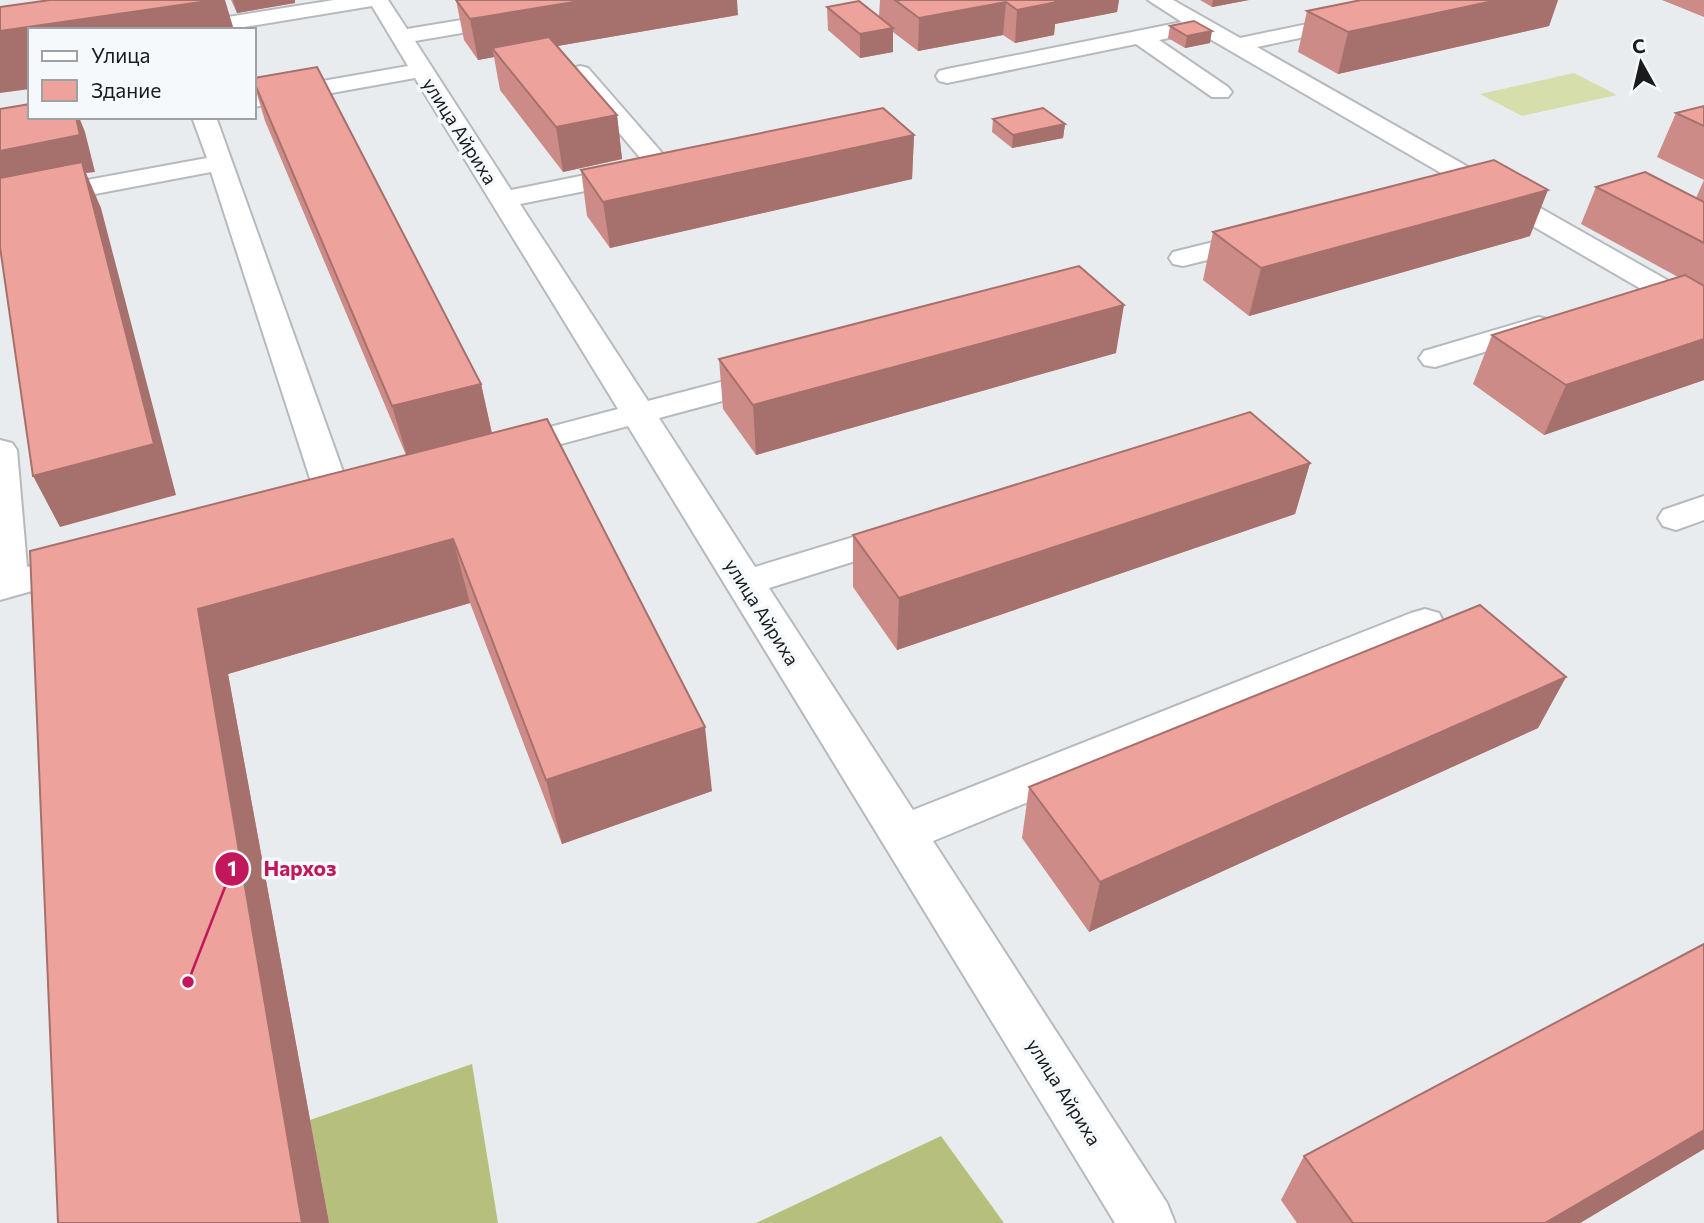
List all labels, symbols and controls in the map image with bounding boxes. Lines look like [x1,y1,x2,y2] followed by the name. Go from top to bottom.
[28,28,256,119] legend
[1606,28,1676,98] north arrow
[1631,33,1647,58] text: С
[91,42,150,67] text: Улица
[418,73,502,188] street label: улица Айриха
[91,77,161,102] text: Здание
[720,554,804,669] street label: улица Айриха
[215,848,350,890] callout: Нархоз
[227,855,237,880] text: 1
[264,855,336,880] text: Нархоз
[1022,1034,1106,1149] street label: улица Айриха

